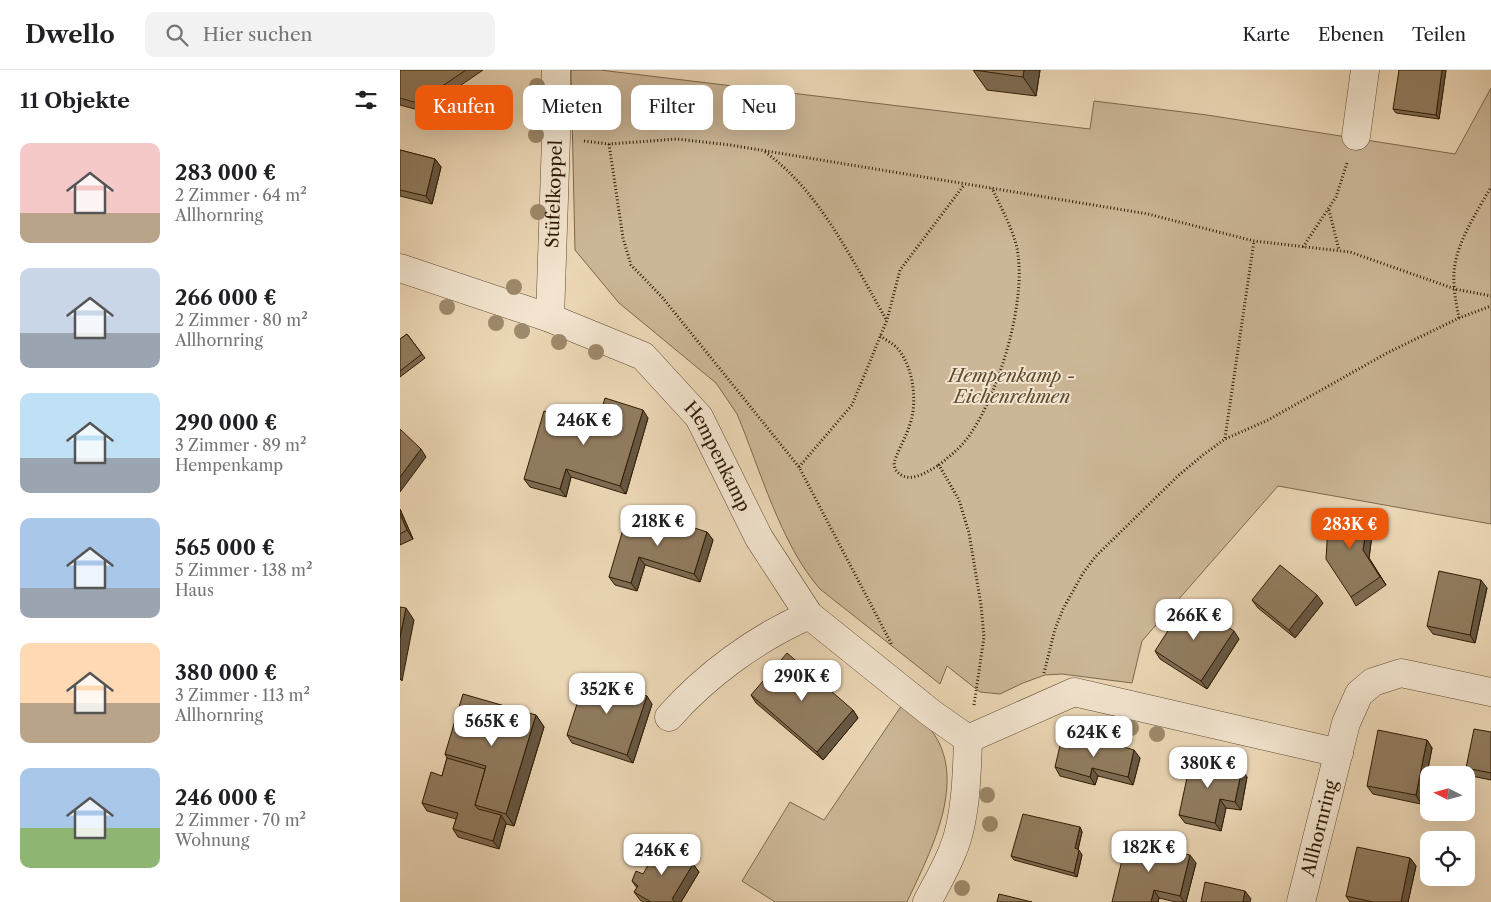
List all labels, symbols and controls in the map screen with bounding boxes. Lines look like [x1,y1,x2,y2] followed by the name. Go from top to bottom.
[145,12,495,57] search box
[25,20,115,49] text: Dwello
[163,21,191,49] icon: search
[203,23,312,46] text: Hier suchen
[1242,24,1290,46] text: Karte
[1318,24,1384,46] text: Ebenen
[1412,24,1466,46] text: Teilen
[415,85,513,130] chip: Kaufen
[523,85,621,130] chip: Mieten
[631,85,713,130] chip: Filter
[723,85,795,130] chip: Neu
[352,86,380,114] icon: filters
[20,88,130,113] text: 11 Objekte
[541,140,567,248] street label: Stüfelkoppel
[175,160,276,185] text: 283 000 €
[60,163,120,223] icon: home
[175,185,307,205] text: 2 Zimmer · 64 m²
[175,205,263,225] text: Allhornring
[175,285,277,310] text: 266 000 €
[60,288,120,348] icon: home
[175,310,308,330] text: 2 Zimmer · 80 m²
[175,330,263,350] text: Allhornring
[946,365,1076,408] park label: Hempenkamp - Eichenrehmen
[679,397,755,516] street label: Hempenkamp
[543,404,625,446] pin: 246K €
[175,410,277,435] text: 290 000 €
[556,410,612,430] text: 246K €
[60,413,120,473] icon: home
[175,435,307,455] text: 3 Zimmer · 89 m²
[175,455,283,475] text: Hempenkamp
[617,504,699,547] pin: 218K €
[1309,508,1391,550] pin: 283K €
[631,511,685,531] text: 218K €
[1323,514,1377,534] text: 283K €
[175,535,275,560] text: 565 000 €
[60,538,120,598] icon: home
[175,560,313,580] text: 5 Zimmer · 138 m²
[175,580,214,600] text: Haus
[1153,598,1235,641] pin: 266K €
[1166,605,1222,625] text: 266K €
[175,660,277,685] text: 380 000 €
[761,660,843,702] pin: 290K €
[60,663,120,723] icon: home
[774,666,830,686] text: 290K €
[566,672,648,715] pin: 352K €
[580,679,634,699] text: 352K €
[175,685,310,705] text: 3 Zimmer · 113 m²
[451,704,533,747] pin: 565K €
[175,705,263,725] text: Allhornring
[465,711,519,731] text: 565K €
[1053,716,1135,758] pin: 624K €
[1066,722,1122,742] text: 624K €
[1167,746,1249,789] pin: 380K €
[1180,753,1236,773] text: 380K €
[1420,766,1475,821] north arrow
[1420,766,1475,886] map controls
[1297,777,1342,880] street label: Allhornring
[175,785,276,810] text: 246 000 €
[60,788,120,848] icon: home
[175,810,306,830] text: 2 Zimmer · 70 m²
[175,830,249,850] text: Wohnung
[1108,830,1190,873] pin: 182K €
[1420,831,1475,886] button: locate
[621,834,703,876] pin: 246K €
[1122,837,1176,857] text: 182K €
[634,840,690,860] text: 246K €

